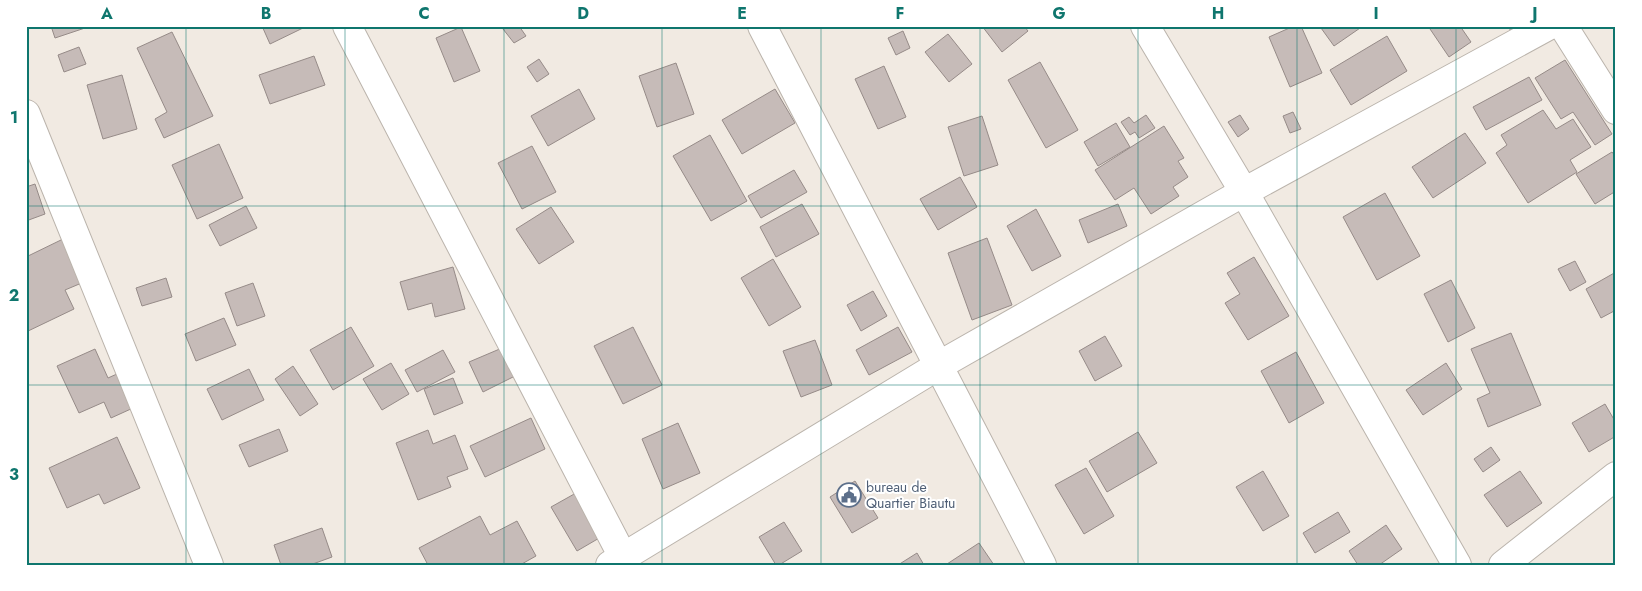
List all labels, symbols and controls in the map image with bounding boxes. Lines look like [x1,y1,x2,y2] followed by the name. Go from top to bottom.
[100,2,113,25] text: A
[261,2,271,25] text: B
[418,2,430,25] text: C
[577,2,589,25] text: D
[737,2,747,25] text: E
[896,2,904,25] text: F
[1052,2,1066,25] text: G
[1212,2,1224,25] text: H
[1373,2,1379,25] text: I
[1529,2,1538,25] text: J
[10,106,18,129] text: 1
[9,284,19,307] text: 2
[9,463,19,486] text: 3
[866,477,955,513] place label: bureau de Quartier Biautu
[836,482,862,508] public building icon: bureau de Quartier Biautu

